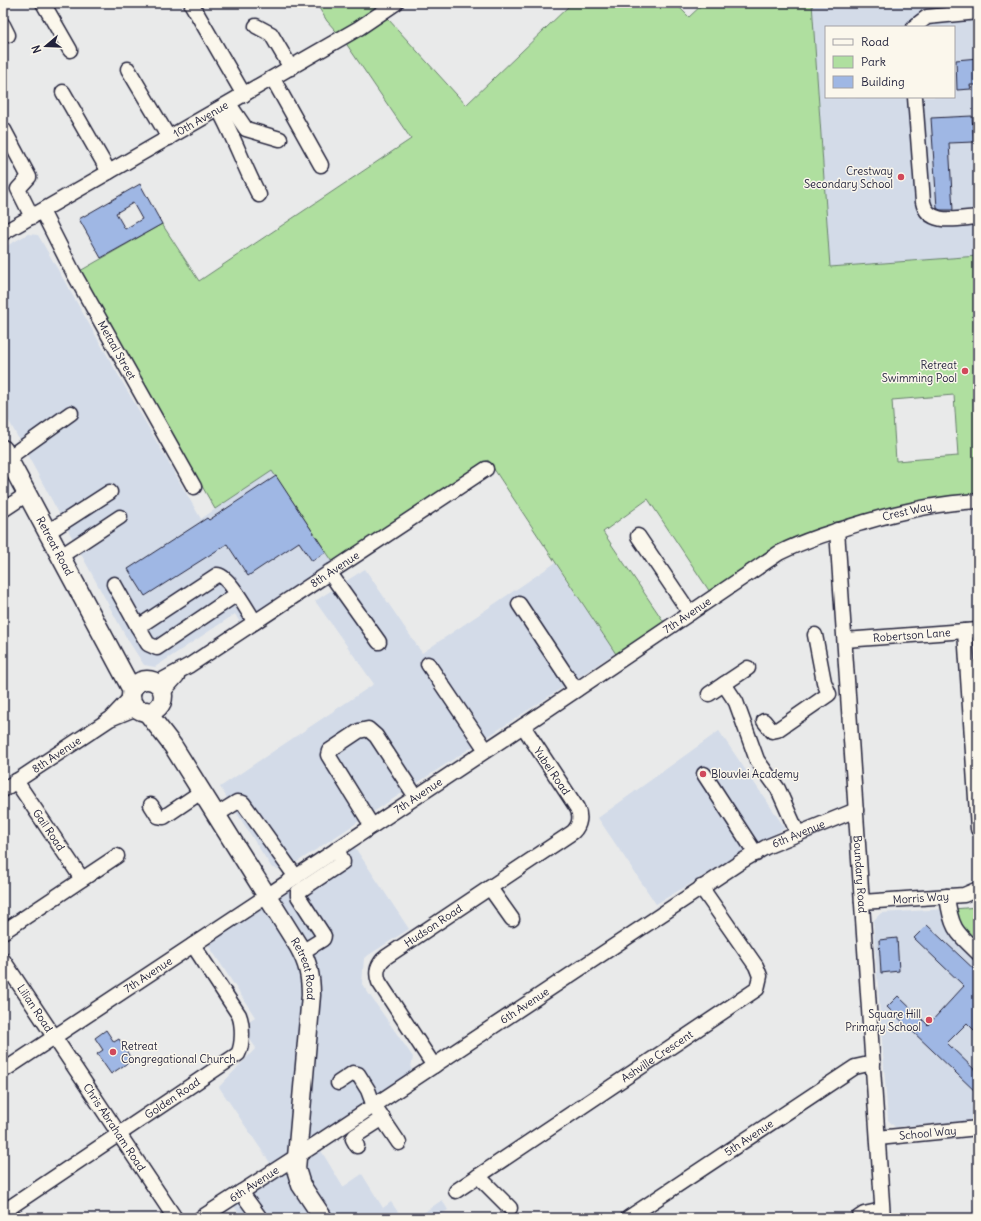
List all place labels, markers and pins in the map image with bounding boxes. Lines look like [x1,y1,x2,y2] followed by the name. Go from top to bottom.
[804,164,893,191] place label: Crestway Secondary School
[896,172,906,182] marker: Crestway Secondary School
[882,358,957,385] place label: Retreat Swimming Pool
[960,366,970,376] marker: Retreat Swimming Pool
[711,767,799,781] place label: Blouvlei Academy
[698,769,708,779] marker: Blouvlei Academy
[845,1007,921,1034] place label: Square Hill Primary School
[924,1015,934,1025] marker: Square Hill Primary School
[121,1039,236,1066] place label: Retreat Congregational Church
[108,1047,118,1057] marker: Retreat Congregational Church

